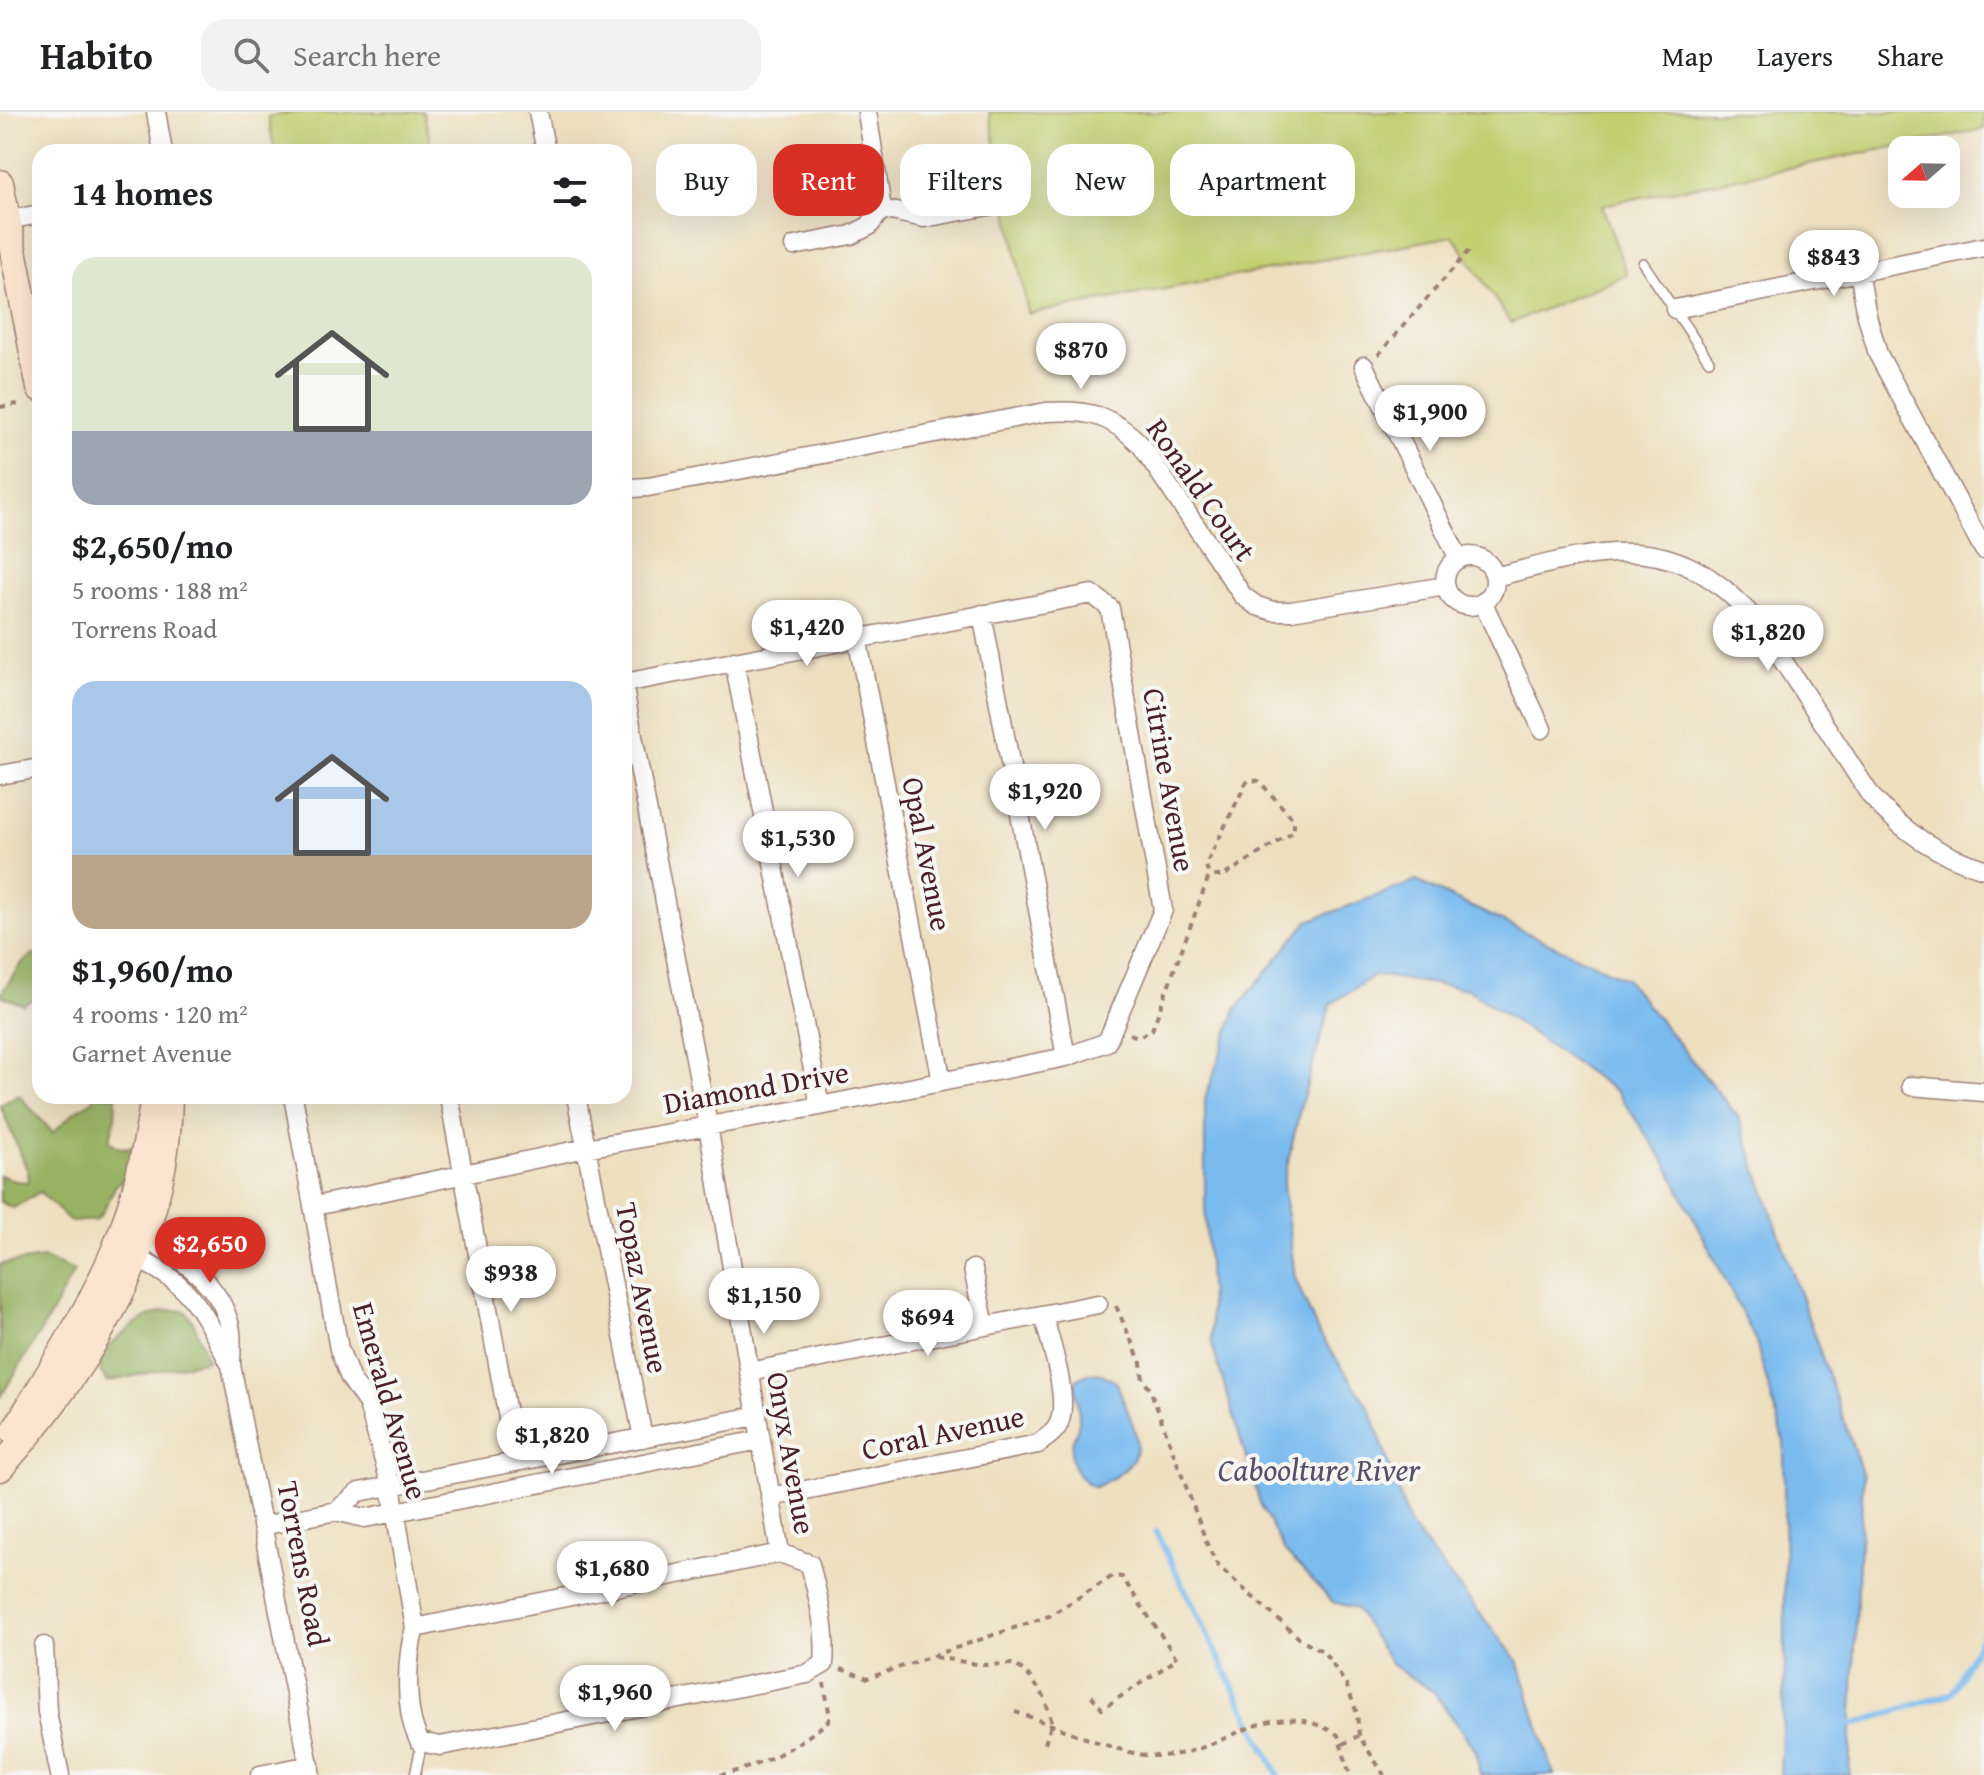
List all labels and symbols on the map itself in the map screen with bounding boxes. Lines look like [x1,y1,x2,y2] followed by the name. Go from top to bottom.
[1888,136,1960,208] north arrow
[1787,230,1881,298] pin: $843
[1034,323,1128,391] pin: $870
[1365,385,1495,453] pin: $1,900
[1136,409,1268,570] street label: Ronald Court
[742,600,872,668] pin: $1,420
[1703,605,1833,673] pin: $1,820
[1132,685,1208,875] street label: Citrine Avenue
[980,764,1110,832] pin: $1,920
[892,773,964,934] street label: Opal Avenue
[733,811,863,879] pin: $1,530
[660,1049,852,1125] street label: Diamond Drive
[605,1199,681,1377] street label: Topaz Avenue
[145,1217,275,1285] pin: $2,650
[464,1246,558,1314] pin: $938
[699,1268,829,1336] pin: $1,150
[881,1290,975,1358] pin: $694
[342,1297,440,1504] street label: Emerald Avenue
[756,1368,828,1537] street label: Onyx Avenue
[857,1393,1028,1471] street label: Coral Avenue
[487,1408,617,1476] pin: $1,820
[1218,1446,1421,1493] water label: Caboolture River
[266,1477,342,1650] street label: Torrens Road
[547,1541,677,1609] pin: $1,680
[550,1665,680,1733] pin: $1,960

